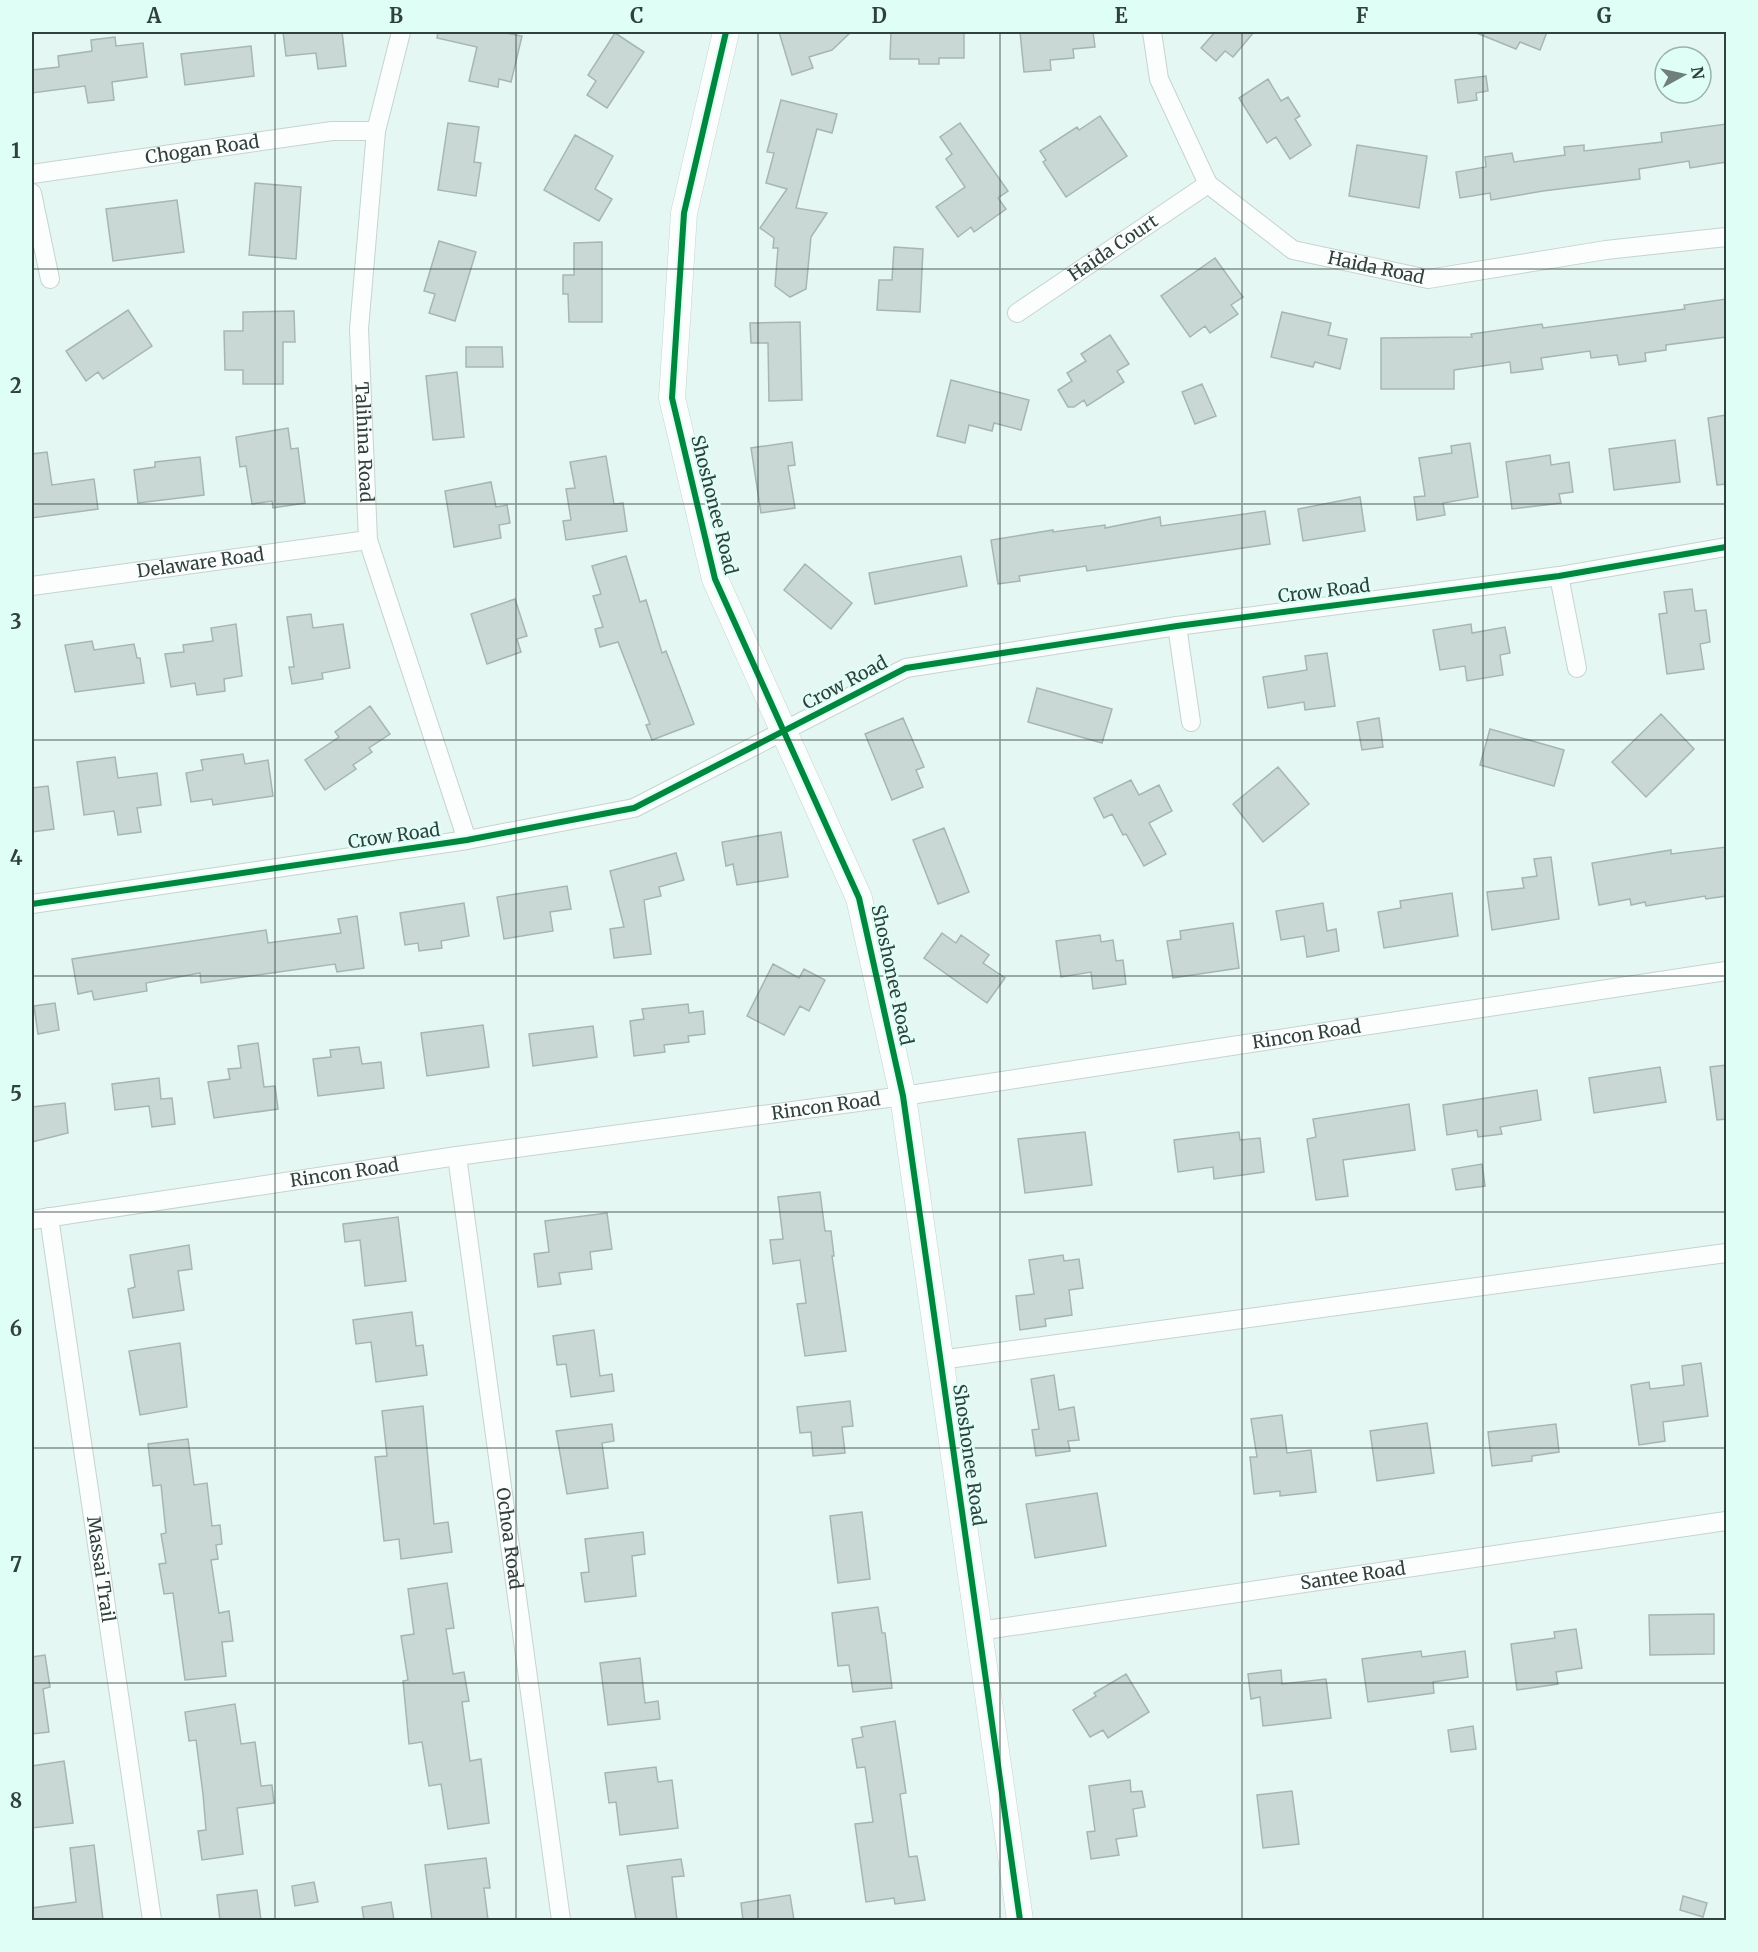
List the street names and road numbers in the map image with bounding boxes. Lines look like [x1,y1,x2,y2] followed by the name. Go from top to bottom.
[144,130,261,169] street label: Chogan Road
[1064,209,1162,286] street label: Haida Court
[1326,246,1427,289] street label: Haida Road
[350,381,378,503] street label: Talihina Road
[686,433,743,577] street label: Shoshonee Road
[135,542,266,583] street label: Delaware Road
[1276,573,1372,608] street label: Crow Road
[798,651,891,714] street label: Crow Road
[346,818,442,853] street label: Crow Road
[866,903,919,1047] street label: Shoshonee Road
[1251,1015,1363,1054] street label: Rincon Road
[770,1087,882,1125] street label: Rincon Road
[288,1153,401,1192] street label: Rincon Road
[948,1383,991,1527] street label: Shoshonee Road
[491,1486,528,1591] street label: Ochoa Road
[82,1515,120,1624] street label: Massai Trail
[1299,1556,1407,1595] street label: Santee Road

